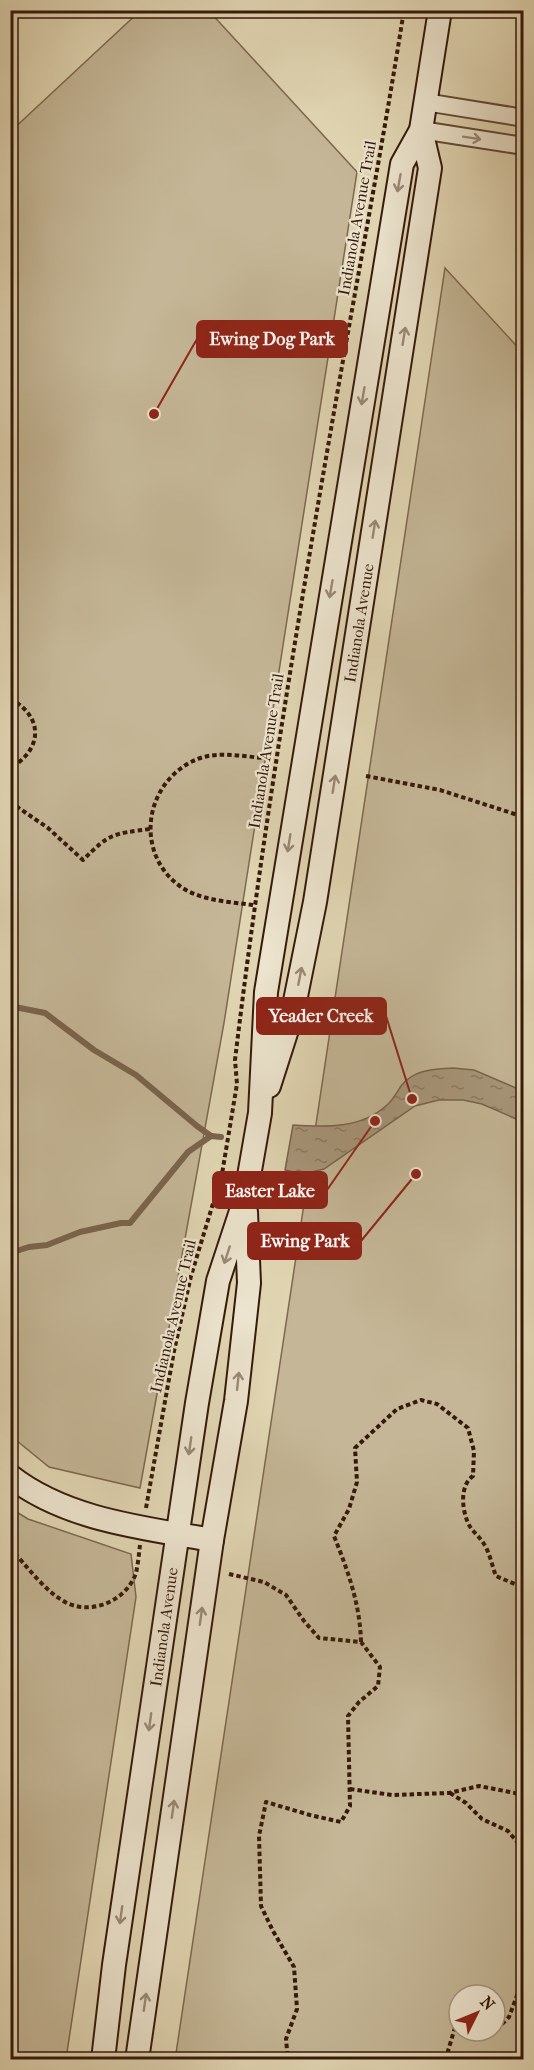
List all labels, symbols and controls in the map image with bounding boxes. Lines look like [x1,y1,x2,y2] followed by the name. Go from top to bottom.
[462,133,481,144] one-way arrow
[334,139,380,297] street label: Indianola Avenue Trail
[393,173,404,193] one-way arrow
[197,321,347,357] callout: Ewing Dog Park
[398,327,409,347] one-way arrow
[209,329,335,350] text: Ewing Dog Park
[358,386,369,406] one-way arrow
[368,520,379,539] one-way arrow
[340,562,378,684] street label: Indianola Avenue
[325,578,336,598] one-way arrow
[244,671,288,830] street label: Indianola Avenue Trail
[328,775,339,794] one-way arrow
[283,833,294,853] one-way arrow
[295,967,306,986] one-way arrow
[257,998,386,1034] callout: Yeader Creek
[268,1006,374,1027] text: Yeader Creek
[213,1172,327,1208] callout: Easter Lake
[225,1181,315,1202] text: Easter Lake
[248,1223,361,1259] callout: Ewing Park
[260,1231,350,1252] text: Ewing Park
[146,1237,200,1395] street label: Indianola Avenue Trail
[220,1245,231,1264] one-way arrow
[233,1372,244,1392] one-way arrow
[185,1435,196,1455] one-way arrow
[146,1566,182,1688] street label: Indianola Avenue
[196,1606,207,1626] one-way arrow
[144,1711,155,1731] one-way arrow
[168,1799,179,1819] one-way arrow
[115,1904,126,1924] one-way arrow
[447,1983,507,2043] north arrow
[140,1992,151,2012] one-way arrow
[477,1992,499,2015] text: N

